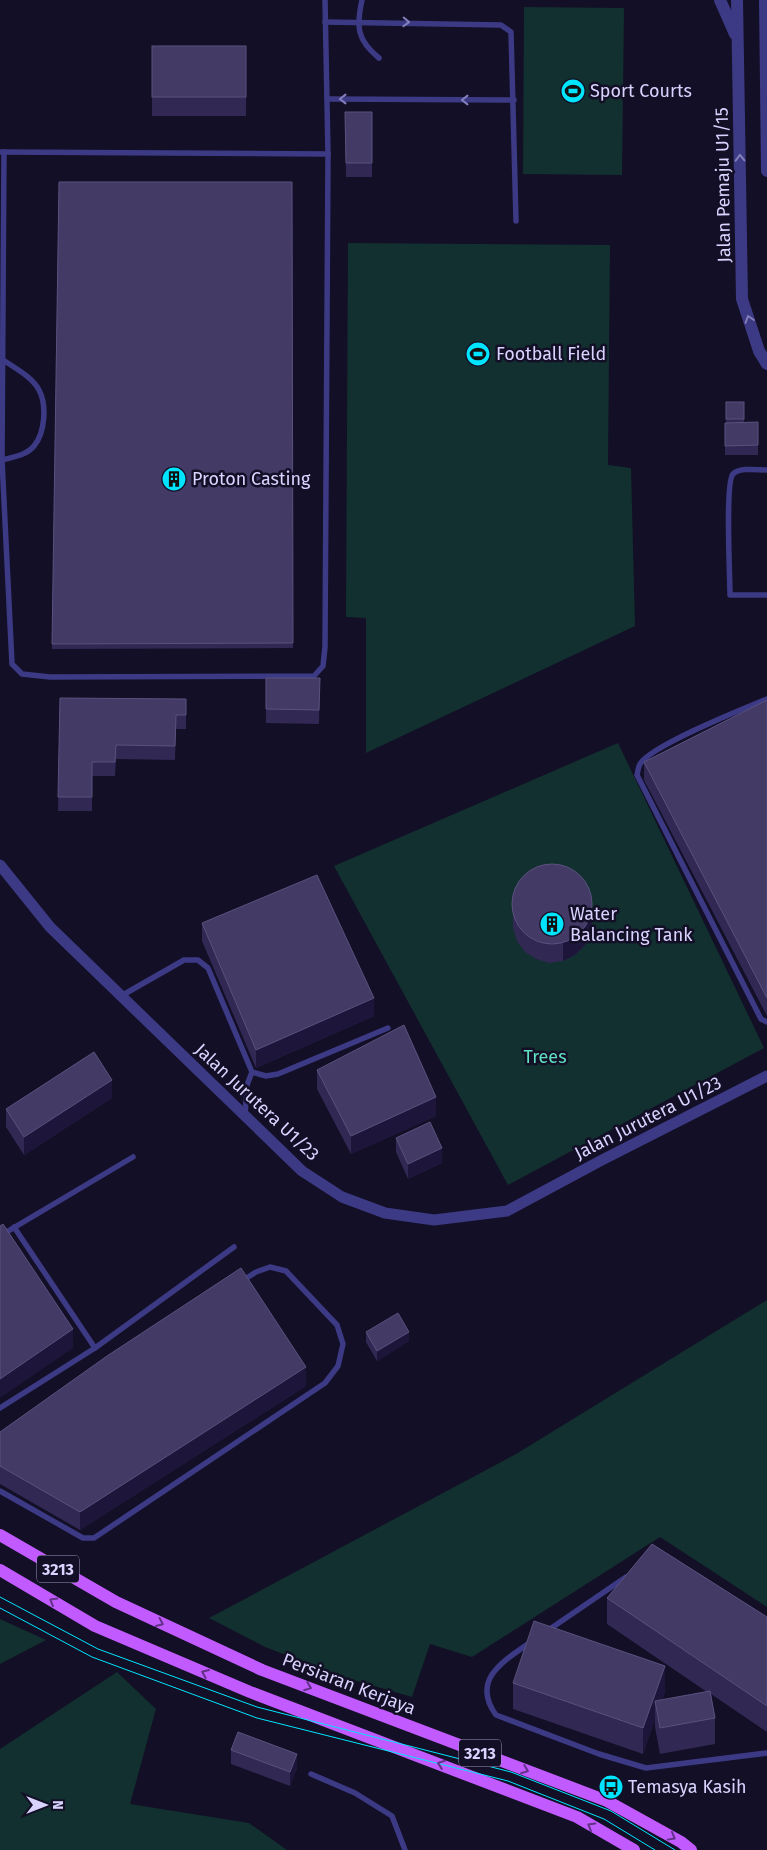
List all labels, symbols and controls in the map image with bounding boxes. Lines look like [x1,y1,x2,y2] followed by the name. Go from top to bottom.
[402,17,410,28] one-way arrow
[560,78,586,104] sports icon: Sport Courts
[590,80,692,102] place label: Sport Courts
[339,94,347,104] one-way arrow
[461,95,468,105] one-way arrow
[711,107,735,263] street label: Jalan Pemaju U1/15
[735,154,745,162] one-way arrow
[745,316,755,324] one-way arrow
[465,341,491,367] sports icon: Football Field
[496,343,606,365] place label: Football Field
[161,466,187,492] building icon: Proton Casting
[192,468,311,490] place label: Proton Casting
[570,903,693,946] place label: Water Balancing Tank
[539,911,565,937] building icon: Water Balancing Tank
[190,1039,324,1165] street label: Jalan Jurutera U1/23
[523,1046,567,1068] park label: Trees
[571,1071,725,1165] street label: Jalan Jurutera U1/23
[37,1556,79,1582] road number: 3213
[49,1598,58,1608] one-way arrow
[155,1616,164,1627] one-way arrow
[279,1648,419,1720] street label: Persiaran Kerjaya
[202,1669,210,1679] one-way arrow
[303,1681,311,1691] one-way arrow
[459,1740,501,1766] road number: 3213
[437,1760,446,1770] one-way arrow
[520,1763,529,1774] one-way arrow
[598,1774,624,1800] bus stop icon: Temasya Kasih
[628,1776,747,1798] place label: Temasya Kasih
[20,1780,70,1830] north arrow
[49,1800,66,1810] text: N
[588,1822,597,1832] one-way arrow
[667,1831,676,1841] one-way arrow

